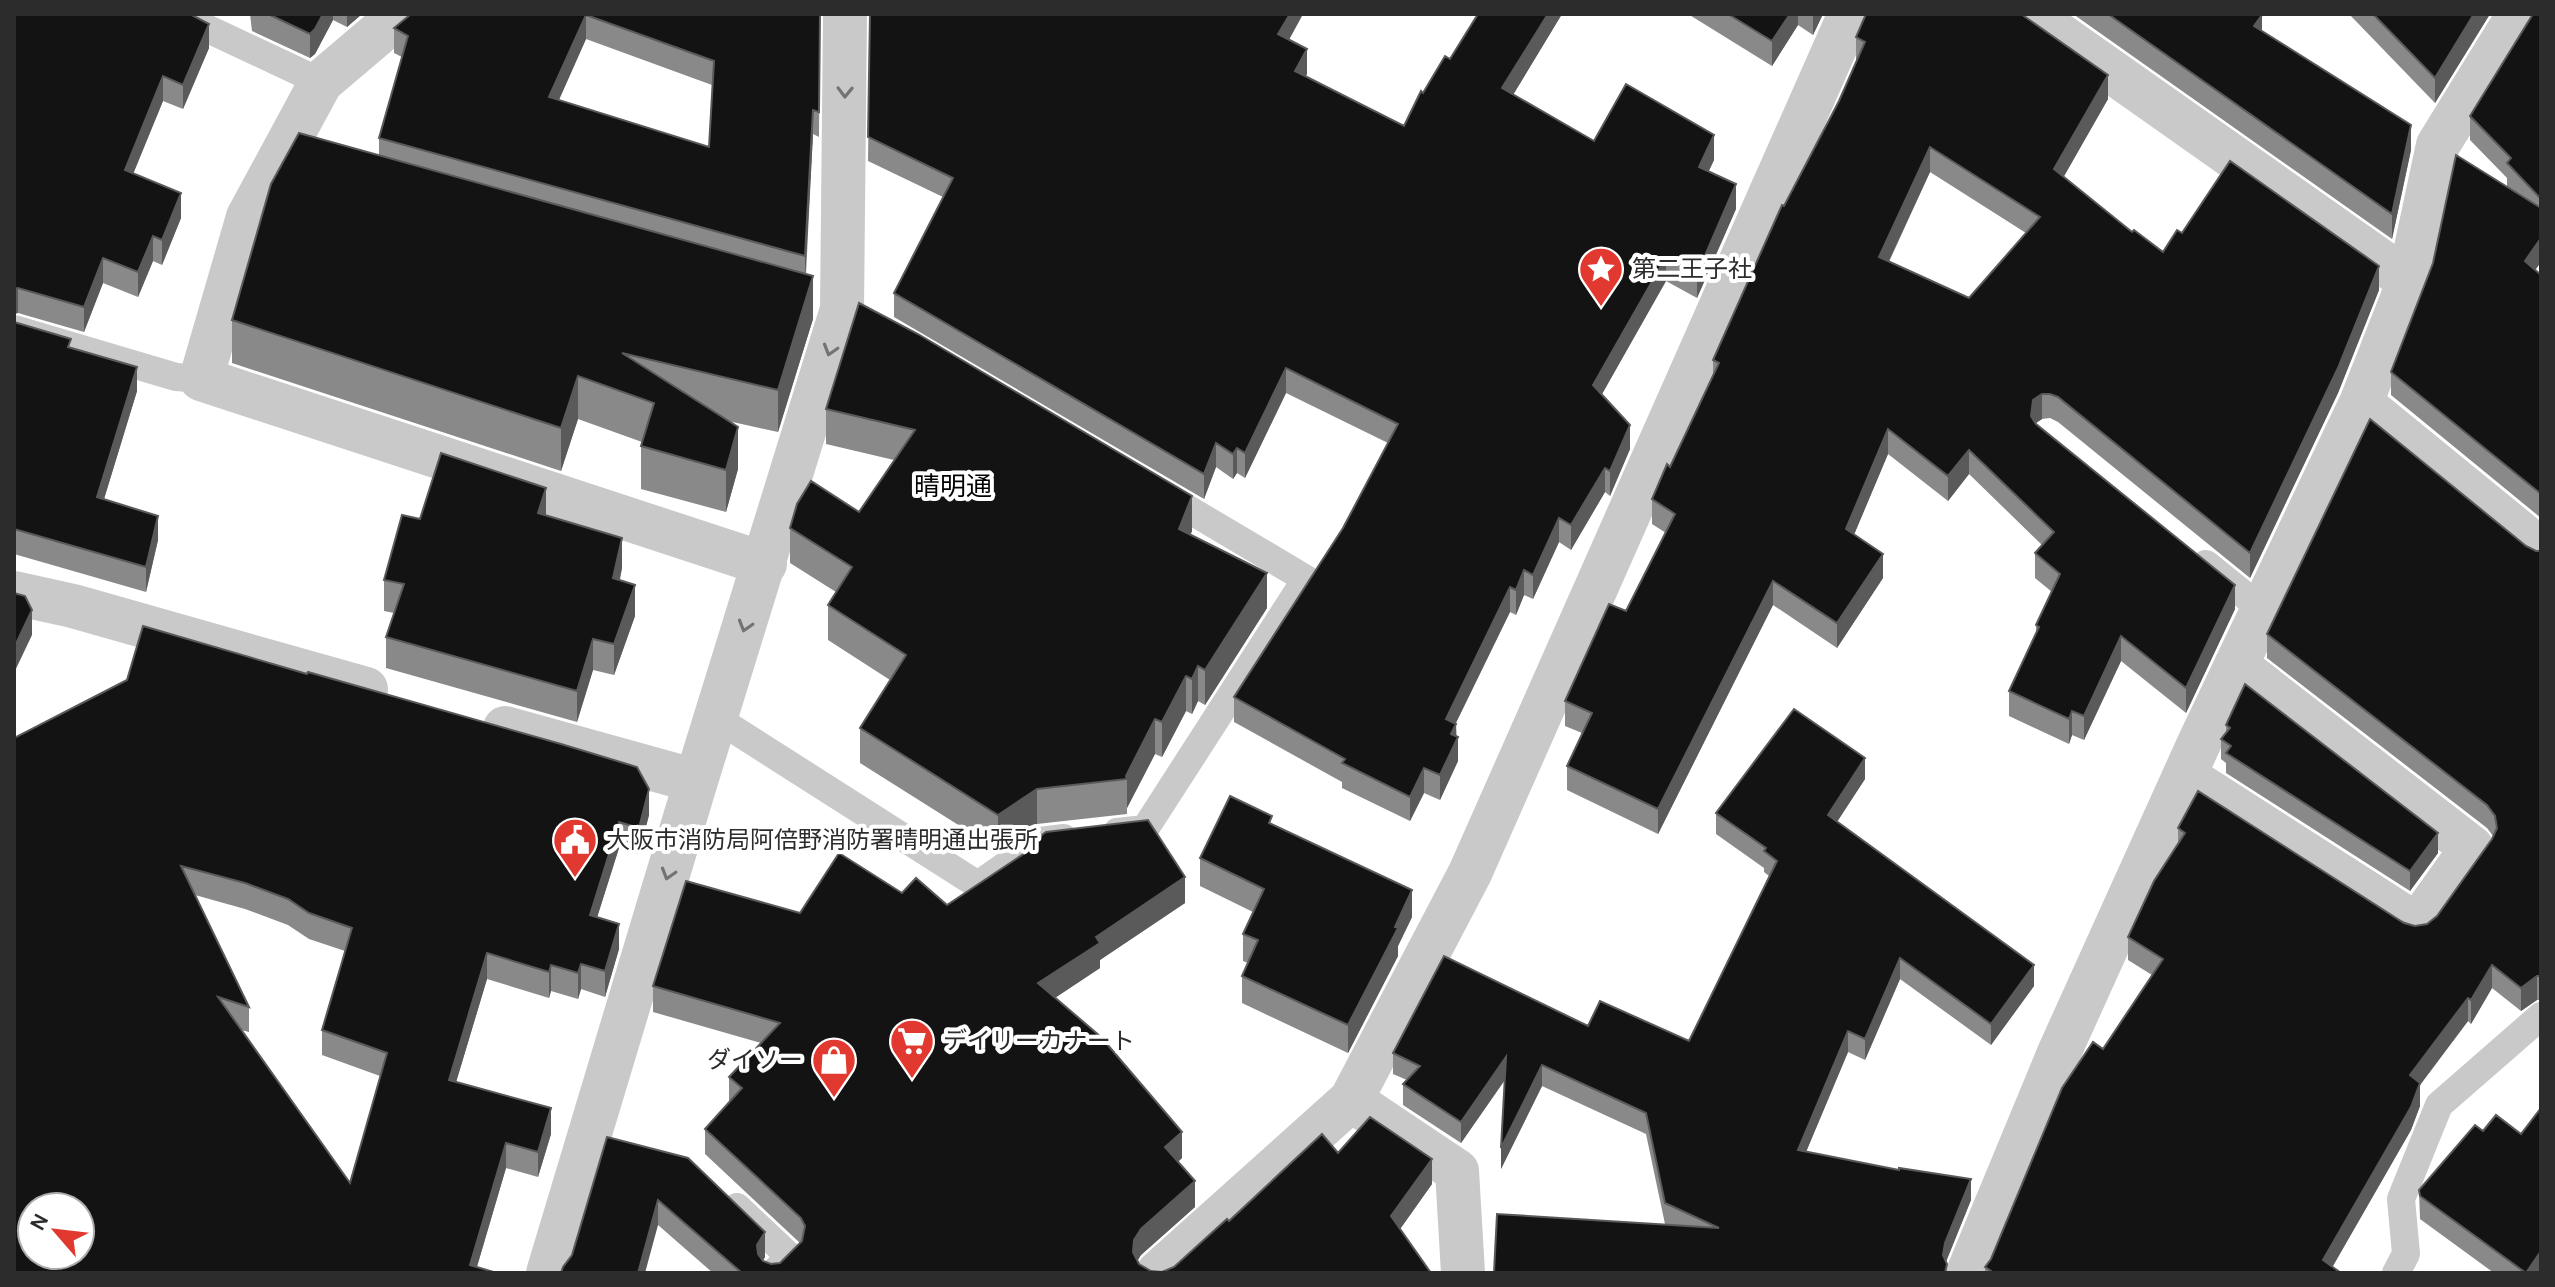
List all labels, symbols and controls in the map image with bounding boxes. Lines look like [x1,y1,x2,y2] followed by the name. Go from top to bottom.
[836,86,853,99] one-way arrow
[1577,245,1625,308] place icon: 第二王子社
[1632,255,1752,283] place label: 第二王子社
[823,343,839,357] one-way arrow
[914,471,992,502] district label: 晴明通
[738,618,754,632] one-way arrow
[551,816,599,879] public building icon: 大阪市消防局阿倍野消防署晴明通出張所
[606,826,1038,854] place label: 大阪市消防局阿倍野消防署晴明通出張所
[661,866,677,880] one-way arrow
[888,1017,936,1080] supermarket icon: デイリーカナート
[943,1027,1135,1055] place label: デイリーカナート
[810,1036,858,1099] shop icon: ダイソー
[707,1046,803,1074] place label: ダイソー
[16,1191,96,1271] north arrow
[24,1209,54,1235] text: N

